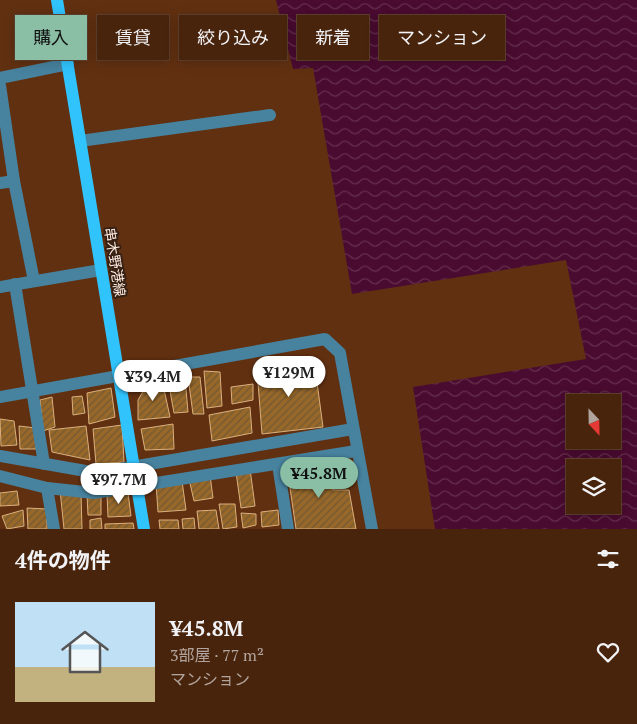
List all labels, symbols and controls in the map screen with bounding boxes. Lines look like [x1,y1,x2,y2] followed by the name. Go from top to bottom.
[15,15,87,60] chip: 購入
[97,15,169,60] chip: 賃貸
[179,15,287,60] chip: 絞り込み
[297,15,369,60] chip: 新着
[379,15,505,60] chip: マンション
[101,226,130,298] street label: 串木野港線
[254,356,324,398] pin: ¥129M
[112,360,194,402] pin: ¥39.4M
[263,361,315,383] text: ¥129M
[125,365,181,387] text: ¥39.4M
[566,394,621,449] north arrow
[566,394,621,514] map controls
[278,456,360,499] pin: ¥45.8M
[566,459,621,514] button: layers
[78,462,160,505] pin: ¥97.7M
[291,462,347,484] text: ¥45.8M
[92,468,146,490] text: ¥97.7M
[594,545,622,573] icon: filters
[15,546,111,574] text: 4件の物件
[170,614,243,642] text: ¥45.8M
[55,622,115,682] icon: home
[594,638,622,666] icon: heart
[170,644,264,666] text: 3部屋 · 77 m²
[170,668,250,690] text: マンション

